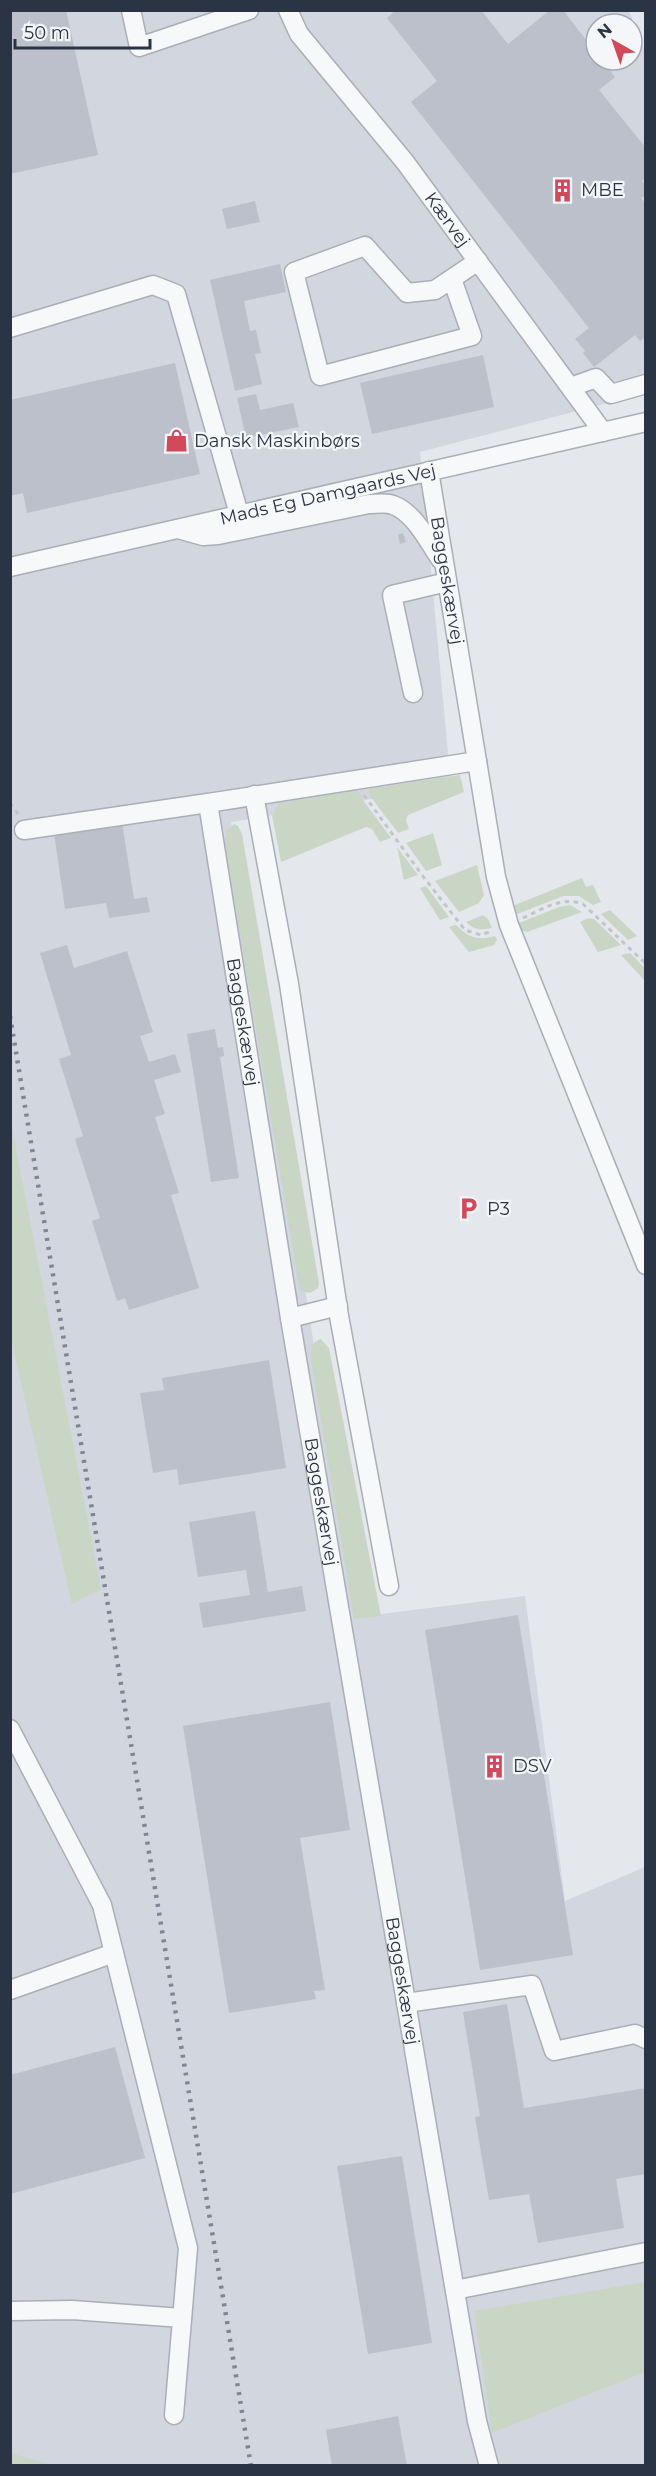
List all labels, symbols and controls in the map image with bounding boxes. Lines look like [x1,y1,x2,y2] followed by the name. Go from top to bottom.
[15,12,150,50] scale bar
[584,12,644,72] north arrow
[594,19,616,42] text: N
[24,22,70,44] text: 50 m
[550,177,576,203] building icon: MBE
[581,179,624,201] place label: MBE
[420,188,475,251] street label: Kærvej
[163,428,189,454] shop icon: Dansk Maskinbørs
[194,430,360,452] place label: Dansk Maskinbørs
[218,459,438,530] street label: Mads Eg Damgaards Vej
[426,515,469,646] street label: Baggeskærvej
[222,956,264,1088] street label: Baggeskærvej
[456,1196,482,1222] parking icon: P3
[487,1198,510,1220] place label: P3
[299,1436,343,1567] street label: Baggeskærvej
[482,1753,508,1779] building icon: DSV
[513,1755,552,1777] place label: DSV
[381,1915,424,2047] street label: Baggeskærvej

